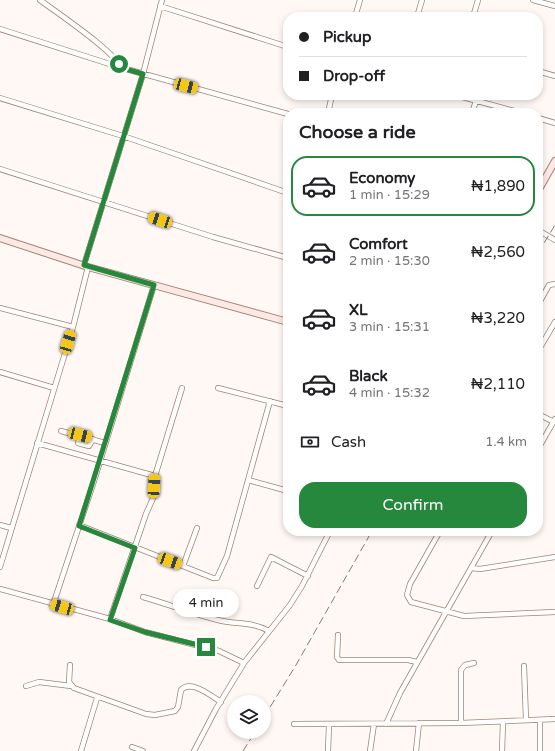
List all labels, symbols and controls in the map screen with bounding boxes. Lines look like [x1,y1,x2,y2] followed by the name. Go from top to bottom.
[323,28,371,46] text: Pickup
[110,55,128,73] route start
[323,67,385,85] text: Drop-off
[173,77,199,95] car
[299,121,416,143] text: Choose a ride
[301,168,337,204] icon: car
[349,169,415,187] text: Economy
[471,177,525,195] text: ₦1,890
[349,187,430,203] text: 1 min · 15:29
[147,211,173,229] car
[301,234,337,270] icon: car
[349,235,408,253] text: Comfort
[471,243,525,261] text: ₦2,560
[349,253,430,269] text: 2 min · 15:30
[301,300,337,336] icon: car
[349,301,368,319] text: XL
[471,309,525,327] text: ₦3,220
[349,319,430,335] text: 3 min · 15:31
[59,329,77,355] car
[301,366,337,402] icon: car
[349,367,388,385] text: Black
[471,375,525,393] text: ₦2,110
[349,385,430,401] text: 4 min · 15:32
[67,426,93,444] car
[299,431,321,453] icon: cash
[331,433,366,451] text: Cash
[485,434,527,450] text: 1.4 km
[147,474,161,498] car
[299,482,527,528] button: Confirm
[157,551,183,571] car
[173,589,239,617] callout: 4 min
[189,595,223,611] text: 4 min
[49,598,75,616] car
[197,638,215,656] route end
[227,695,271,739] map controls
[227,695,271,739] button: layers

